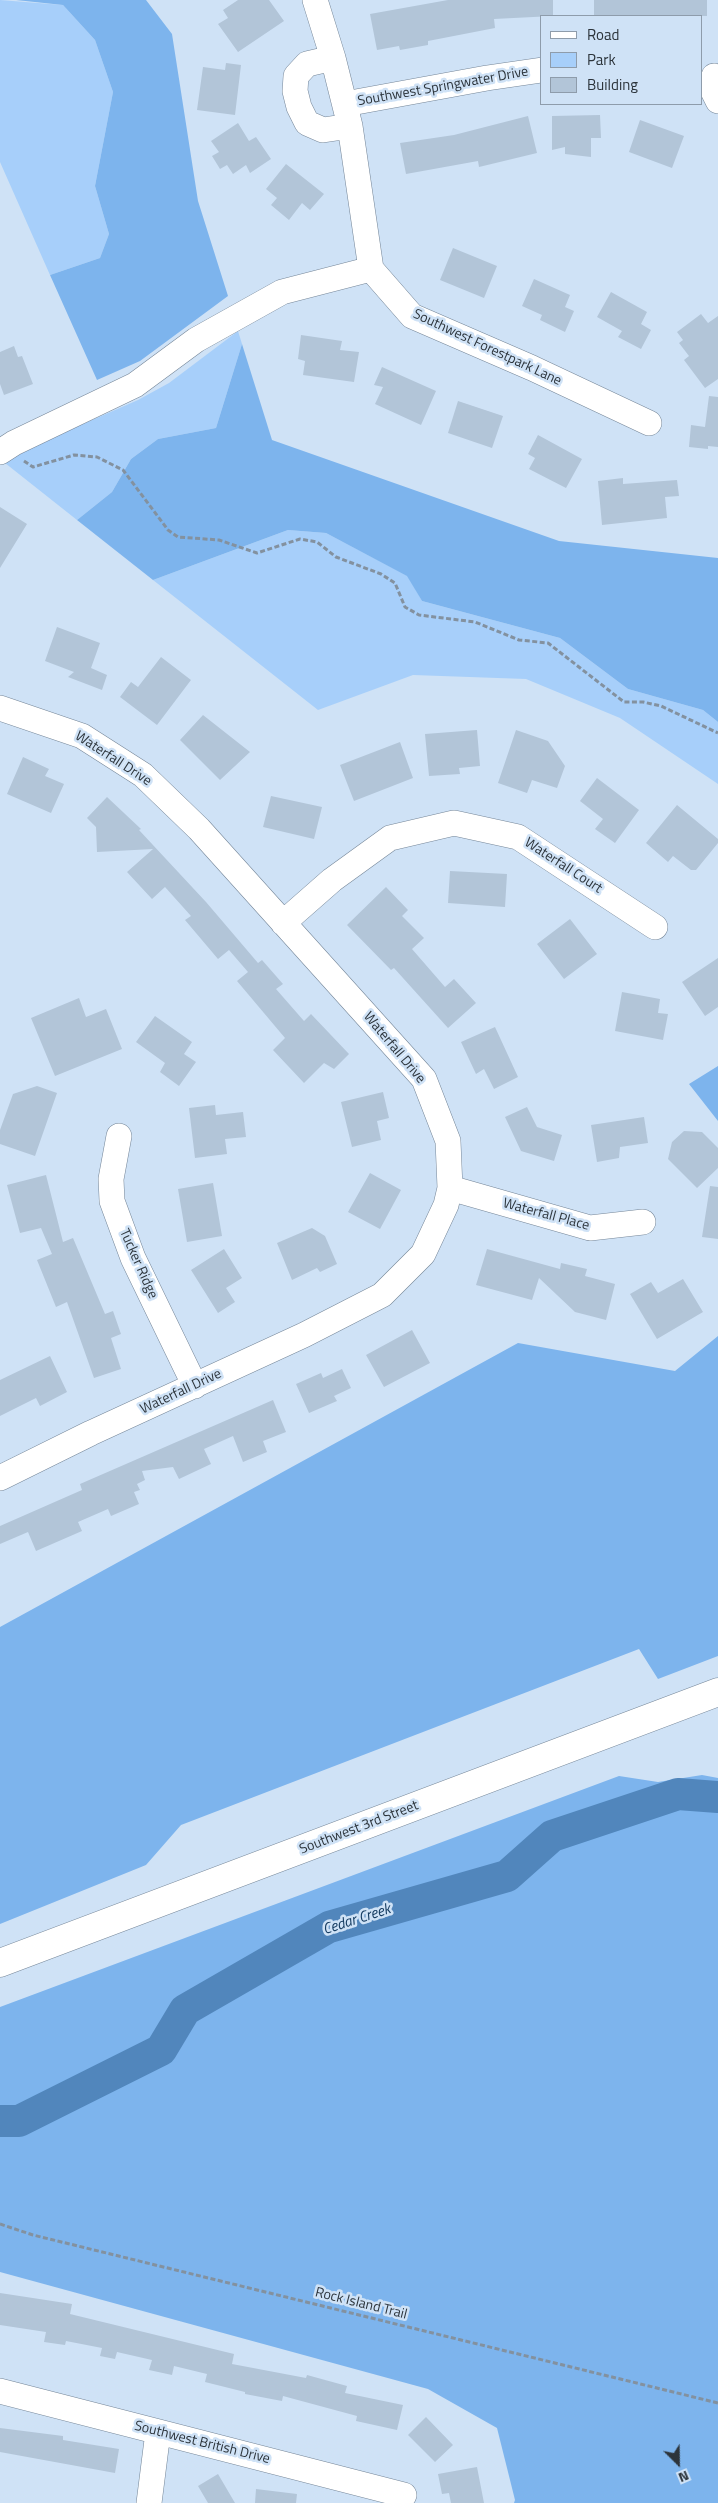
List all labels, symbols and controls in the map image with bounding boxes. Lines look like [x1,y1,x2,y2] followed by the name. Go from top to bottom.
[540,15,703,105] legend
[587,23,619,46] text: Road
[587,48,616,71] text: Park
[357,64,529,110] street label: Southwest Springwater Drive
[587,73,638,96] text: Building
[410,306,564,390] street label: Southwest Forestpark Lane
[72,728,154,790] street label: Waterfall Drive
[521,835,605,897] street label: Waterfall Court
[359,1009,429,1087] street label: Waterfall Drive
[501,1195,591,1235] street label: Waterfall Place
[115,1227,161,1301] street label: Tucker Ridge
[138,1366,224,1418] street label: Waterfall Drive
[297,1798,421,1858] street label: Southwest 3rd Street
[321,1901,393,1939] water label: Cedar Creek
[313,2284,409,2324] street label: Rock Island Trail
[132,2418,272,2468] street label: Southwest British Drive
[653,2438,703,2488] north arrow
[675,2466,693,2489] text: N

